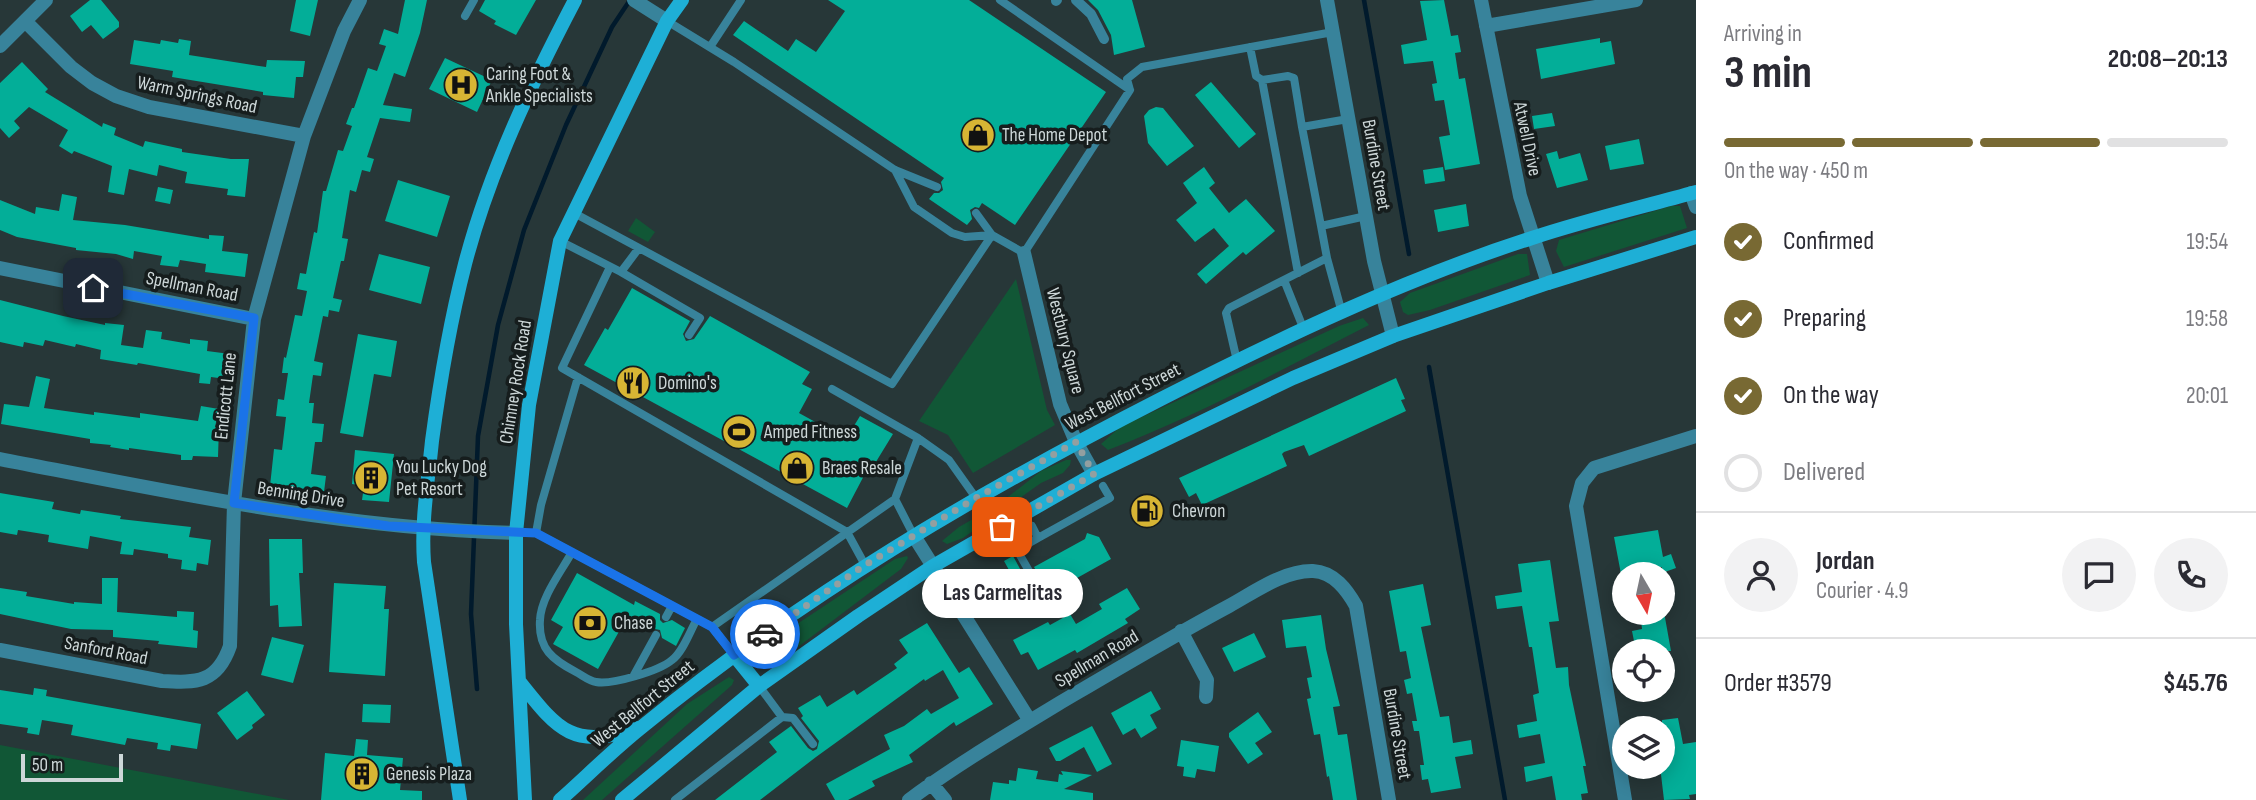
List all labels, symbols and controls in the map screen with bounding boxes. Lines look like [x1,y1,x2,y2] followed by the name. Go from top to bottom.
[1724,20,1802,48] text: Arriving in
[2108,44,2228,75] text: 20:08–20:13
[1724,46,1812,101] text: 3 min
[485,63,593,108] place label: Caring Foot & Ankle Specialists
[442,66,480,104] hospital icon: Caring Foot & Ankle Specialists
[135,71,259,119] street label: Warm Springs Road
[1508,99,1546,178] street label: Atwell Drive
[959,116,997,154] shop icon: The Home Depot
[1357,118,1395,212] street label: Burdine Street
[1002,124,1107,147] place label: The Home Depot
[1724,157,1868,185] text: On the way · 450 m
[1724,223,1762,261] icon: check
[1783,226,1874,257] text: Confirmed
[2187,228,2228,256] text: 19:54
[63,258,123,318] pin
[144,267,240,307] street label: Spellman Road
[74,269,112,307] icon: home
[1041,286,1089,396] street label: Westbury Square
[1724,300,1762,338] icon: check
[1783,303,1866,334] text: Preparing
[2186,305,2228,333] text: 19:58
[495,318,537,446] street label: Chimney Rock Road
[210,351,242,441] street label: Endicott Lane
[1062,358,1185,436] street label: West Bellfort Street
[614,364,652,402] restaurant icon: Domino's
[658,372,717,395] place label: Domino's
[1724,377,1762,415] icon: check
[1783,380,1879,411] text: On the way
[2186,382,2228,410] text: 20:01
[720,413,758,451] sports icon: Amped Fitness
[763,421,857,444] place label: Amped Fitness
[778,449,816,487] shop icon: Braes Resale
[396,456,487,501] place label: You Lucky Dog Pet Resort
[822,457,902,480] place label: Braes Resale
[1783,457,1865,488] text: Delivered
[352,459,390,497] building icon: You Lucky Dog Pet Resort
[256,477,346,513] street label: Benning Drive
[1128,492,1166,530] fuel station icon: Chevron
[972,497,1032,557] pin
[1172,500,1225,523] place label: Chevron
[983,508,1021,546] icon: bag
[1724,538,1798,612] button: person
[2062,538,2136,612] button: chat
[2154,538,2228,612] button: phone
[1816,546,1874,577] text: Jordan
[1612,562,1675,625] north arrow
[1612,562,1675,779] map controls
[922,569,1082,618] callout: Las Carmelitas
[1816,577,1908,605] text: Courier · 4.9
[943,579,1062,607] text: Las Carmelitas
[730,599,800,669] courier
[571,604,609,642] bank icon: Chase
[614,612,653,635] place label: Chase
[746,615,784,653] icon: car
[1051,625,1143,693] street label: Spellman Road
[62,632,150,670] street label: Sanford Road
[1612,639,1675,702] button: locate
[587,655,699,753] street label: West Bellfort Street
[1724,668,1832,699] text: Order #3579
[2163,668,2228,699] text: $45.76
[1378,687,1416,781] street label: Burdine Street
[1612,716,1675,779] button: layers
[21,751,122,783] scale bar
[32,754,63,777] text: 50 m
[343,755,381,793] building icon: Genesis Plaza
[386,763,472,786] place label: Genesis Plaza

